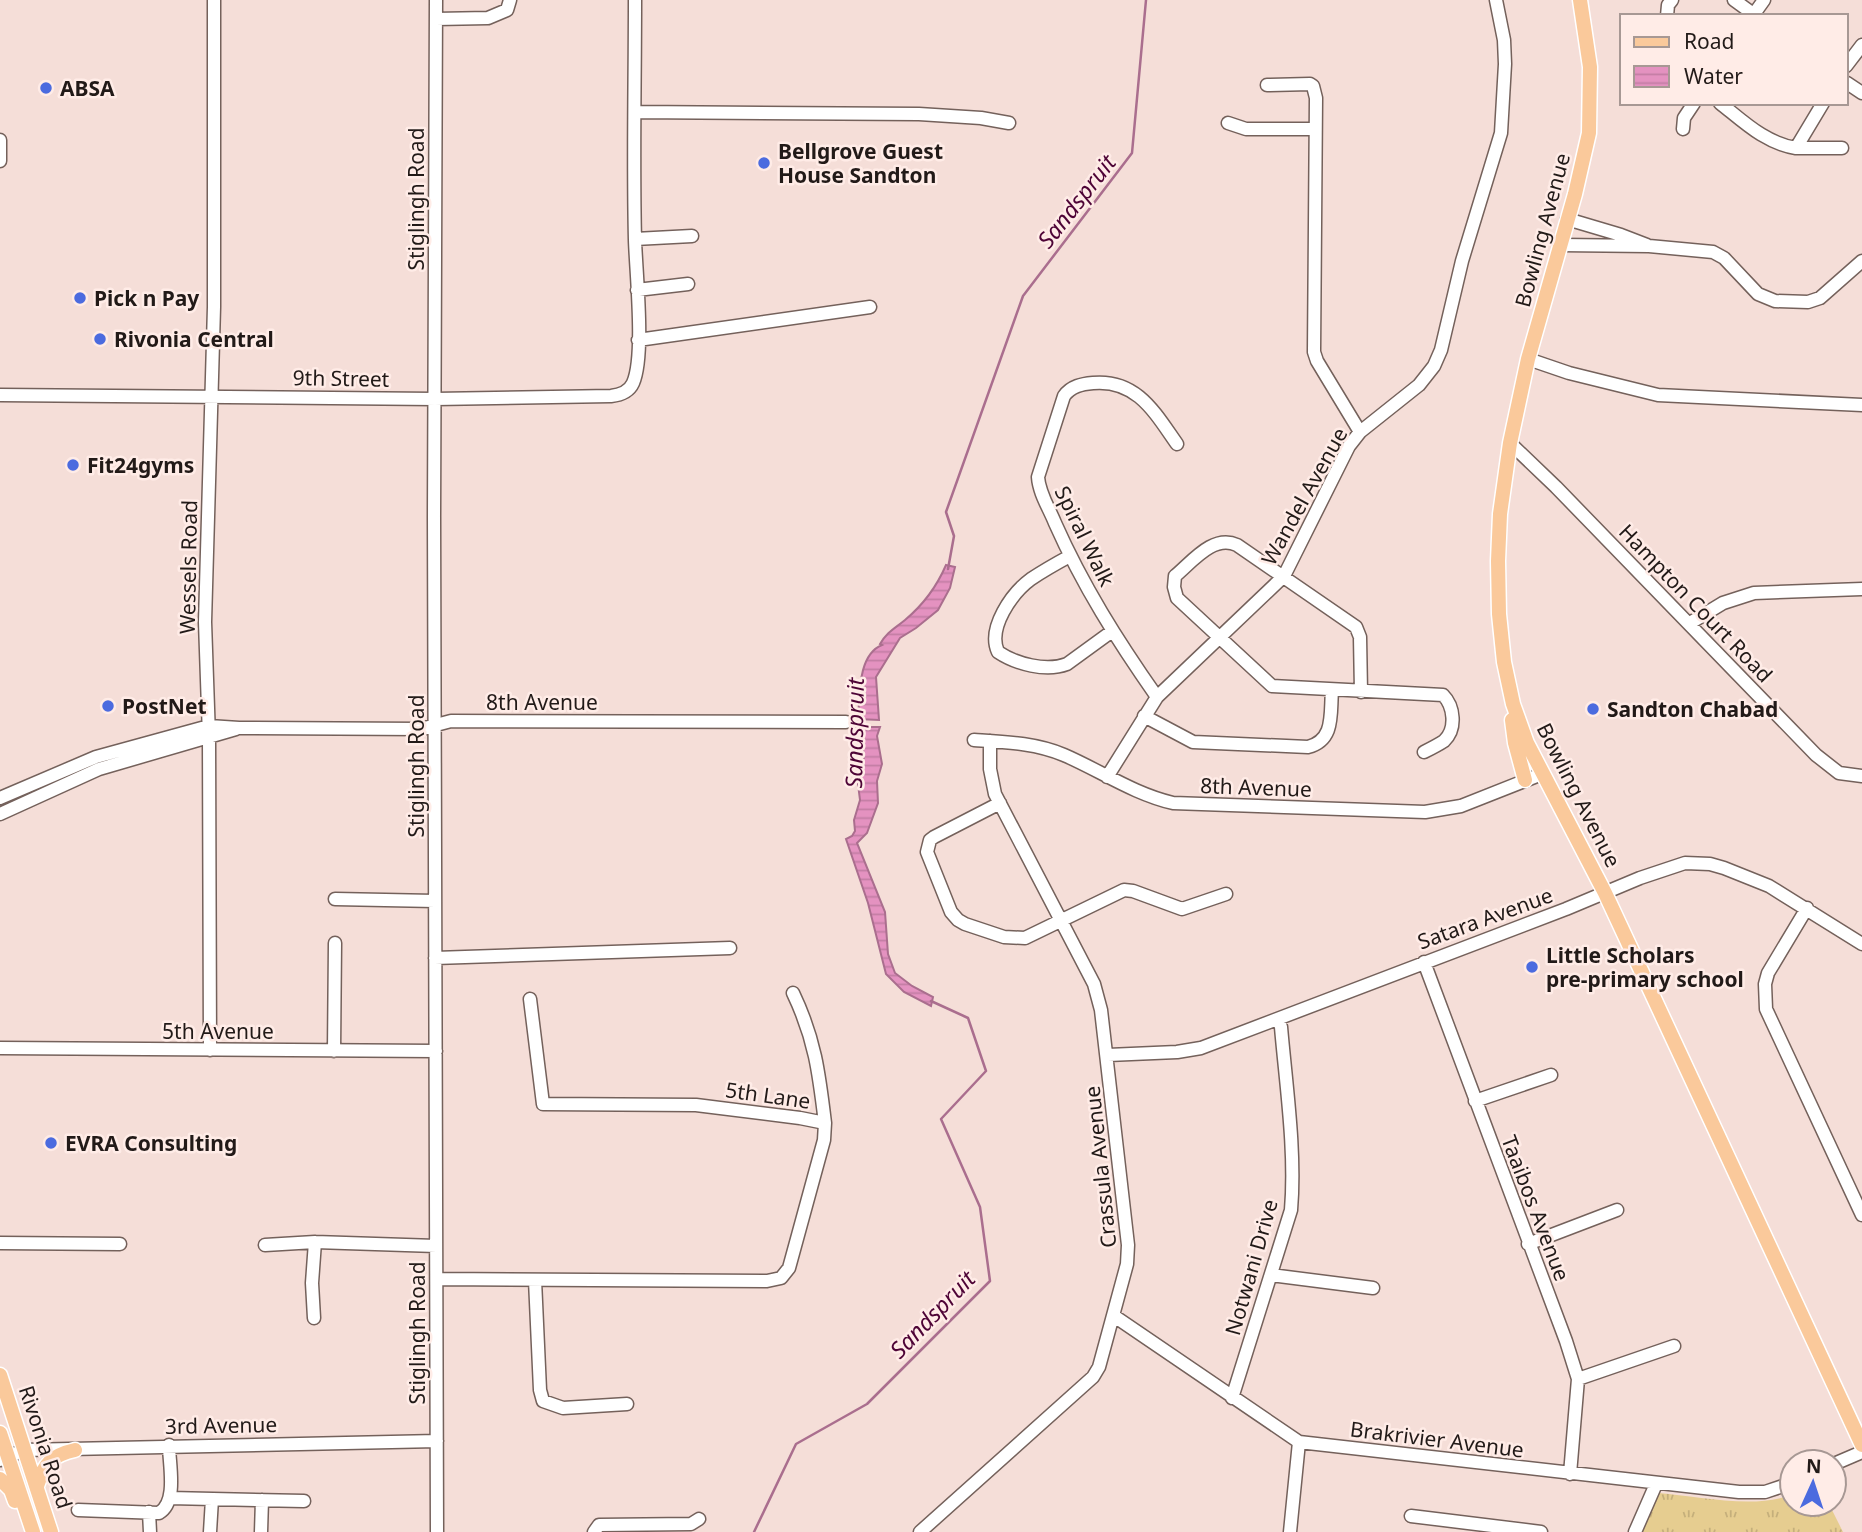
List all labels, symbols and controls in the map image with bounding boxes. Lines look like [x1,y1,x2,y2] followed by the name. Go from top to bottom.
[1620,14,1848,105] legend
[1684,27,1734,55] text: Road
[1684,62,1743,90] text: Water
[60,74,115,102] place label: ABSA
[38,80,54,96] marker: ABSA
[402,127,430,271] street label: Stiglingh Road
[778,137,943,189] place label: Bellgrove Guest House Sandton
[1029,146,1123,254] water label: Sandspruit
[1508,150,1576,310] street label: Bowling Avenue
[756,155,772,171] marker: Bellgrove Guest House Sandton
[94,284,199,312] place label: Pick n Pay
[72,290,88,306] marker: Pick n Pay
[114,325,274,353] place label: Rivonia Central
[92,331,108,347] marker: Rivonia Central
[292,363,390,393] street label: 9th Street
[1255,422,1353,570] street label: Wandel Avenue
[87,451,194,479] place label: Fit24gyms
[65,457,81,473] marker: Fit24gyms
[1049,481,1122,592] street label: Spiral Walk
[173,500,203,634] street label: Wessels Road
[1613,518,1779,688] street label: Hampton Court Road
[837,676,871,789] water label: Sandspruit
[486,688,598,716] street label: 8th Avenue
[122,692,207,720] place label: PostNet
[402,694,430,838] street label: Stiglingh Road
[1607,695,1778,723] place label: Sandton Chabad
[100,698,116,714] marker: PostNet
[1585,701,1601,717] marker: Sandton Chabad
[1531,718,1627,872] street label: Bowling Avenue
[1200,771,1312,803] street label: 8th Avenue
[1414,881,1556,955] street label: Satara Avenue
[1546,941,1744,993] place label: Little Scholars pre-primary school
[1524,959,1540,975] marker: Little Scholars pre-primary school
[162,1017,274,1045] street label: 5th Avenue
[724,1075,812,1115] street label: 5th Lane
[1078,1085,1122,1249] street label: Crassula Avenue
[65,1129,237,1157] place label: EVRA Consulting
[1495,1131,1577,1285] street label: Taaibos Avenue
[43,1135,59,1151] marker: EVRA Consulting
[1218,1196,1284,1338] street label: Notwani Drive
[403,1261,431,1405] street label: Stiglingh Road
[882,1262,983,1365] water label: Sandspruit
[13,1382,79,1512] street label: Rivonia Road
[165,1410,277,1440] street label: 3rd Avenue
[1349,1414,1525,1464] street label: Brakrivier Avenue
[1778,1448,1848,1518] north arrow
[1805,1453,1822,1479] text: N

